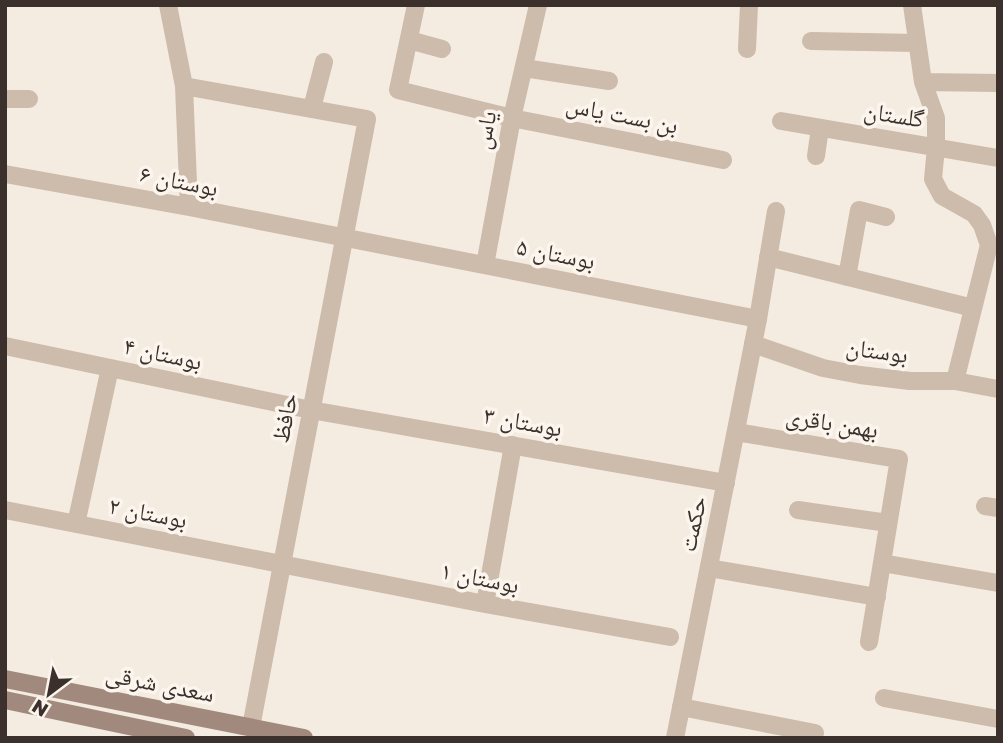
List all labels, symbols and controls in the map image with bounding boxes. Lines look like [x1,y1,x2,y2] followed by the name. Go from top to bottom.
[564,88,681,140] street label: بن بست یاس
[862,94,926,134] street label: گلستان
[466,108,502,152] street label: یاس
[137,158,221,202] street label: بوستان ۶
[514,231,598,275] street label: بوستان ۵
[121,330,205,376] street label: بوستان ۴
[844,331,910,369] street label: بوستان
[265,390,303,445] street label: حافظ
[482,399,565,443] street label: بوستان ۳
[784,400,880,444] street label: بهمن باقری
[106,490,190,534] street label: بوستان ۲
[672,493,712,554] street label: حکمت
[438,555,522,599] street label: بوستان ۱
[103,658,217,708] street label: سعدی شرقی
[14,659,84,729] north arrow
[28,695,52,722] text: N

